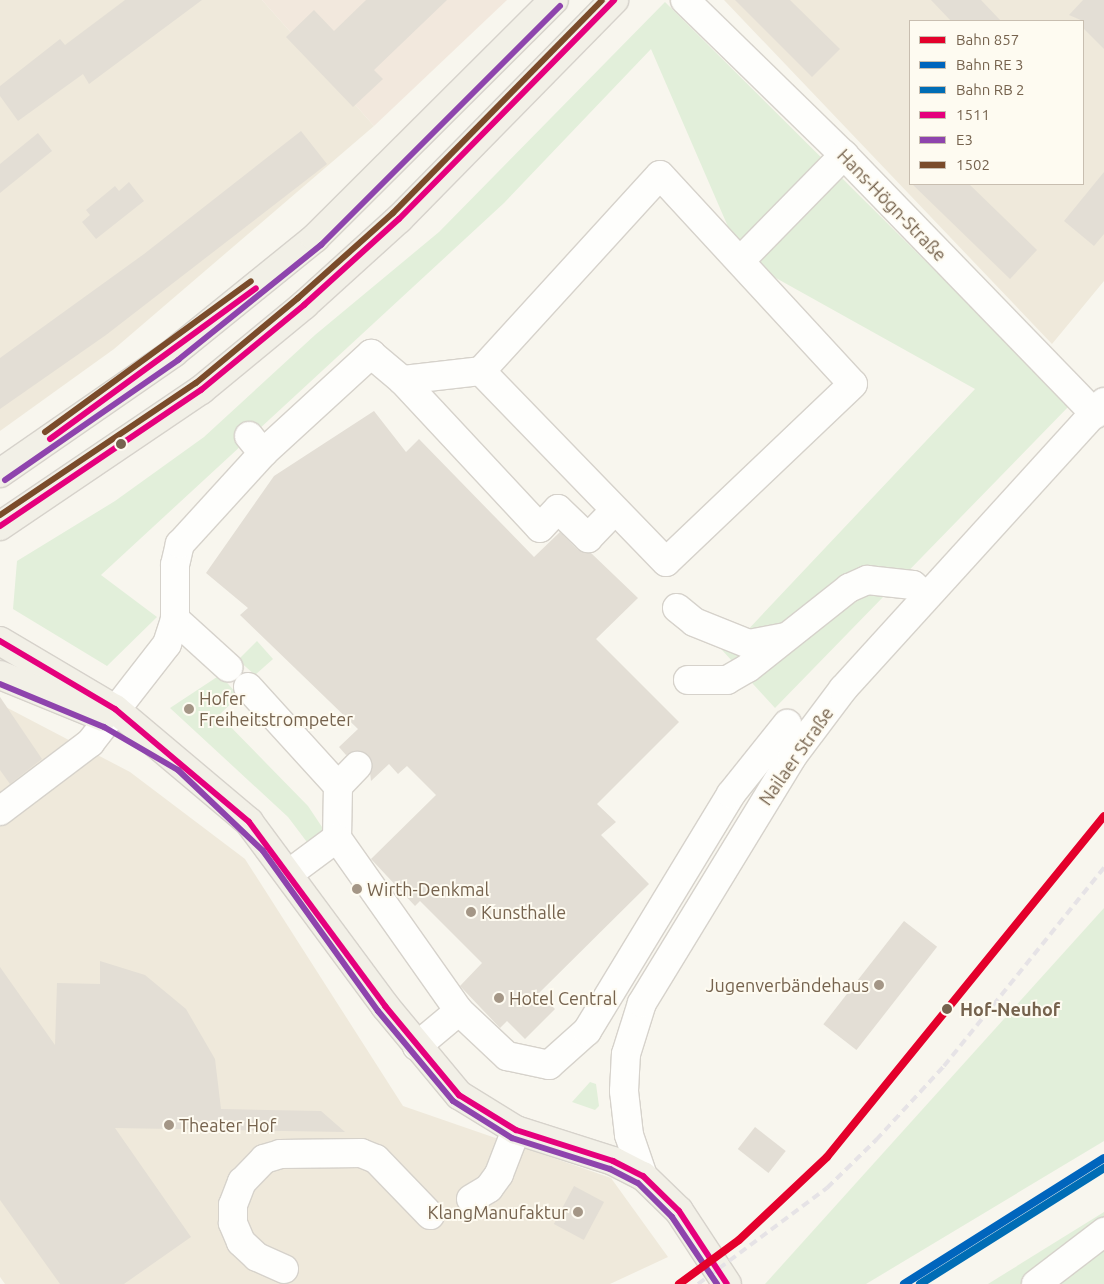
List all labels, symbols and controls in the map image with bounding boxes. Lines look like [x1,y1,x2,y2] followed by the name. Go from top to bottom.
[909,20,1084,185] legend
[956,31,1019,48] text: Bahn 857
[956,56,1023,73] text: Bahn RE 3
[956,81,1025,98] text: Bahn RB 2
[956,106,990,123] text: 1511
[956,131,973,148] text: E3
[833,145,951,265] street label: Hans-Högn-Straße
[956,156,990,173] text: 1502
[116,439,126,449] unlabelled marker
[199,688,353,731] place label: Hofer Freiheitstrompeter
[183,703,195,715] marker: Hofer Freiheitstrompeter
[754,703,838,809] street label: Nailaer Straße
[367,878,489,900] place label: Wirth-Denkmal
[351,883,363,895] marker: Wirth-Denkmal
[481,901,566,923] place label: Kunsthalle
[465,906,477,918] marker: Kunsthalle
[706,974,869,996] place label: Jugenverbändehaus
[873,979,885,991] marker: Jugenverbändehaus
[509,987,617,1009] place label: Hotel Central
[493,992,505,1004] marker: Hotel Central
[960,998,1060,1020] place label: Hof-Neuhof
[938,1000,956,1018] marker: Hof-Neuhof
[179,1114,276,1136] place label: Theater Hof
[163,1119,175,1131] marker: Theater Hof
[428,1201,568,1223] place label: KlangManufaktur
[572,1206,584,1218] marker: KlangManufaktur

